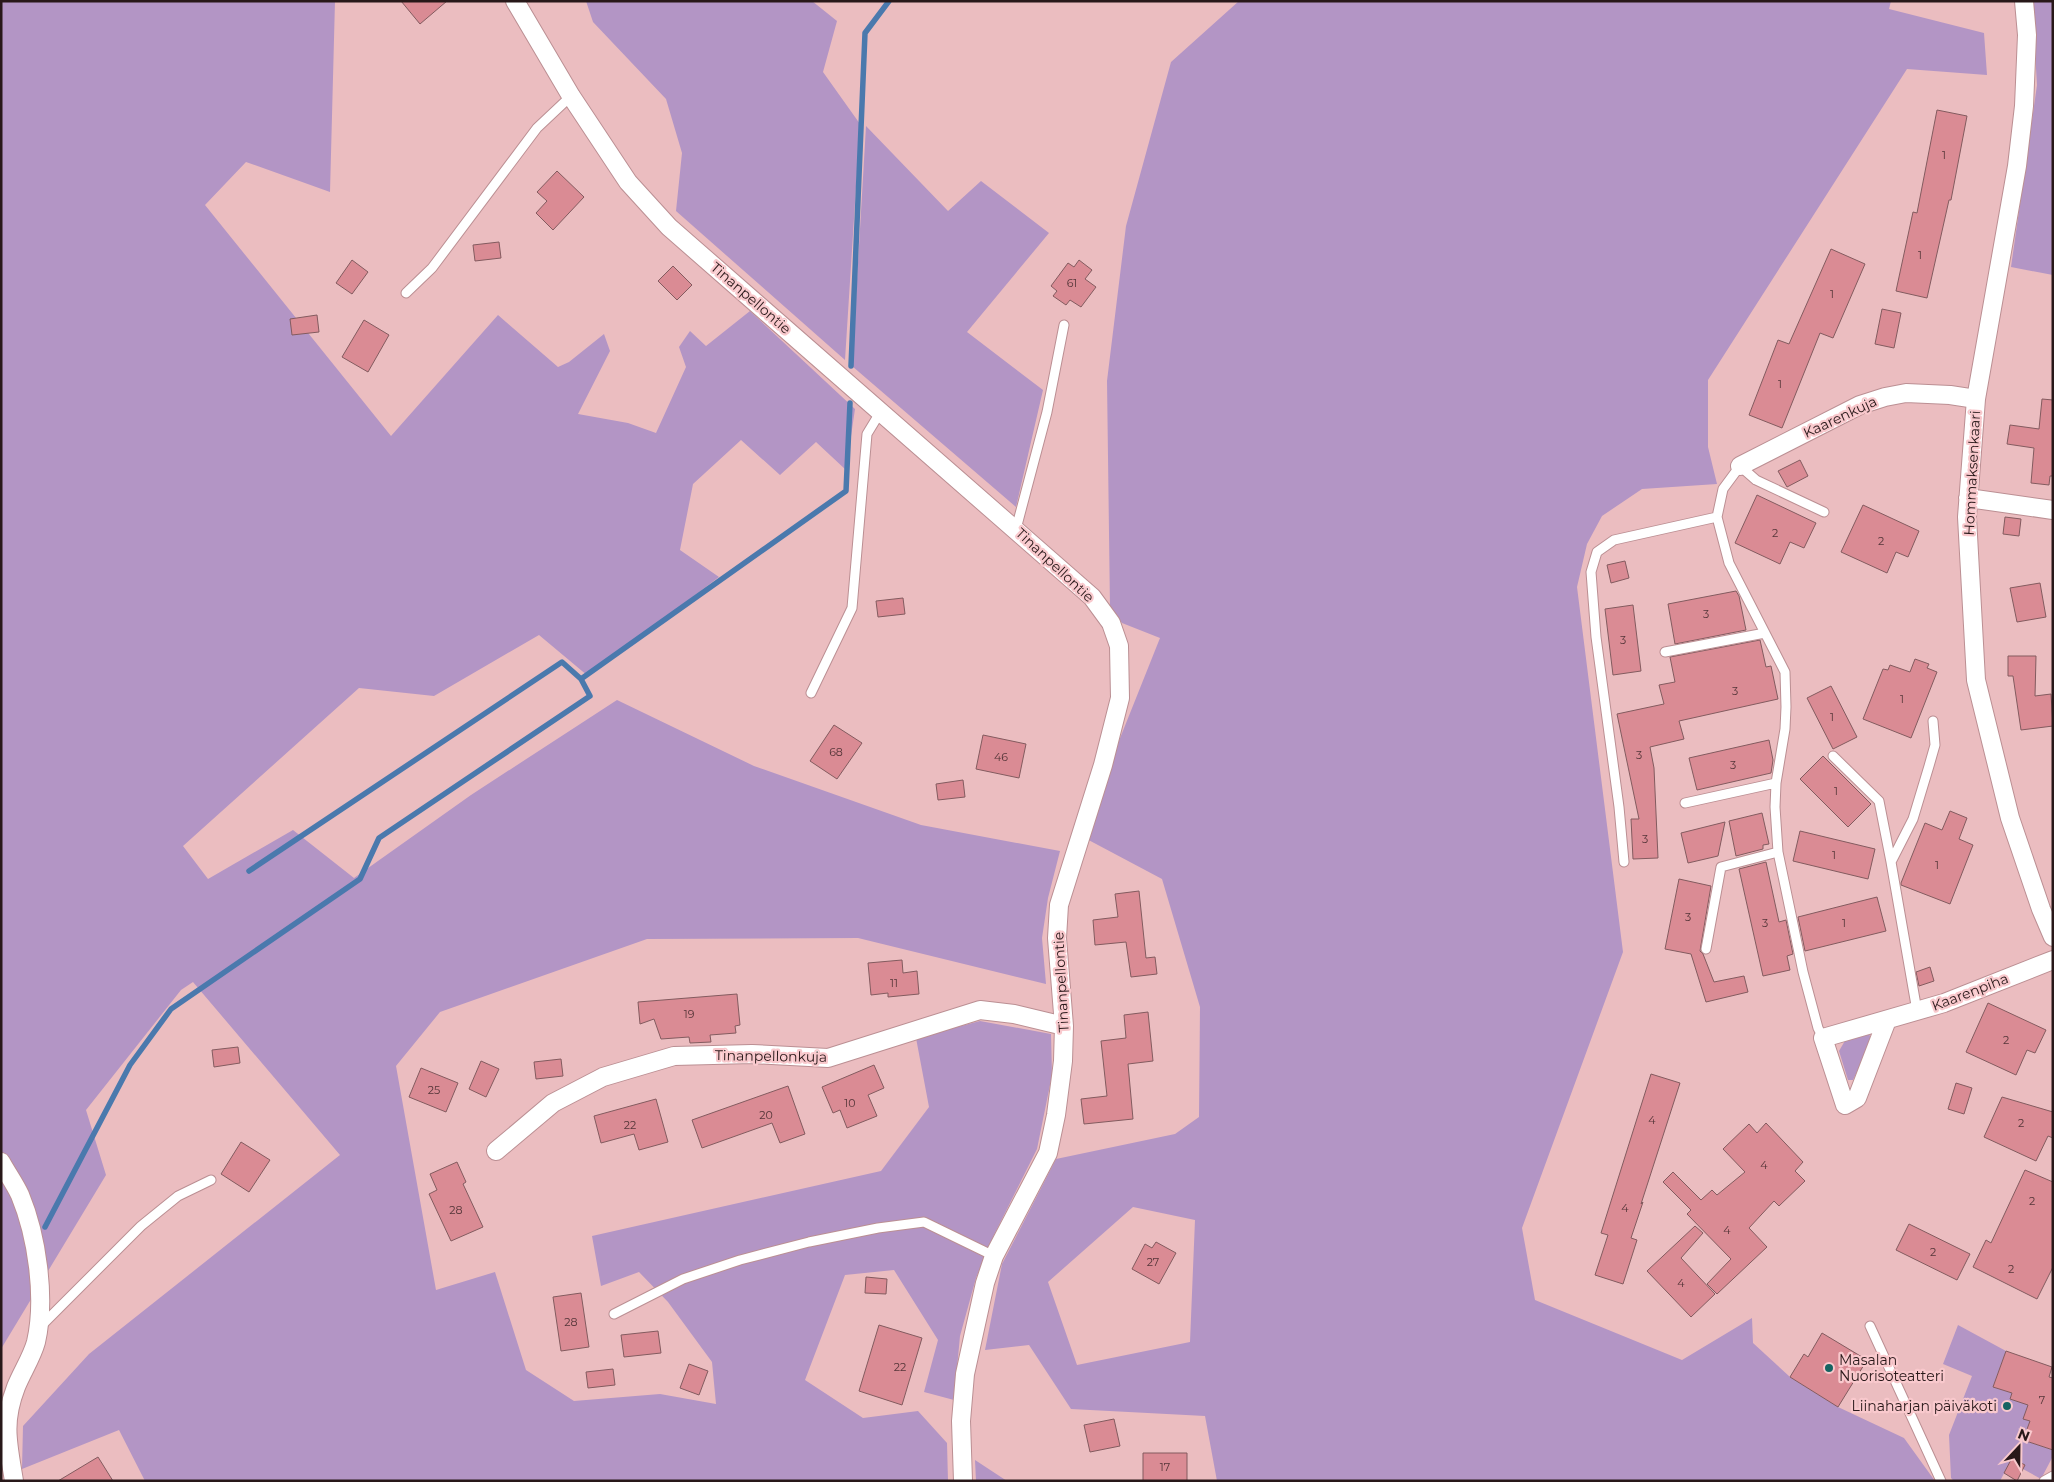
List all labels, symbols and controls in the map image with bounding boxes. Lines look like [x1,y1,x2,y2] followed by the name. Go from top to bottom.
[1942,148,1946,162] house number: 1
[1918,248,1922,262] house number: 1
[707,258,795,338] street label: Tinanpellontie
[1067,276,1077,290] house number: 61
[1830,287,1834,301] house number: 1
[1778,377,1782,391] house number: 1
[1800,392,1880,442] street label: Kaarenkuja
[1960,410,1984,536] street label: Hommaksenkaari
[1012,524,1098,606] street label: Tinanpellontie
[1772,526,1778,540] house number: 2
[1878,534,1884,548] house number: 2
[1703,607,1709,621] house number: 3
[1620,633,1626,647] house number: 3
[1732,684,1738,698] house number: 3
[1900,692,1904,706] house number: 1
[1830,710,1834,724] house number: 1
[829,745,843,759] house number: 68
[1636,748,1642,762] house number: 3
[994,750,1008,764] house number: 46
[1730,758,1736,772] house number: 3
[1834,784,1838,798] house number: 1
[1642,832,1648,846] house number: 3
[1832,848,1836,862] house number: 1
[1935,858,1939,872] house number: 1
[1685,910,1691,924] house number: 3
[1762,916,1768,930] house number: 3
[1842,916,1846,930] house number: 1
[1049,931,1073,1033] street label: Tinanpellontie
[1929,969,2011,1015] street label: Kaarenpiha
[890,976,898,990] house number: 11
[684,1007,695,1021] house number: 19
[2003,1033,2009,1047] house number: 2
[715,1046,827,1066] street label: Tinanpellonkuja
[428,1083,440,1097] house number: 25
[844,1096,856,1110] house number: 10
[759,1108,773,1122] house number: 20
[1648,1113,1656,1127] house number: 4
[2018,1116,2024,1130] house number: 2
[624,1118,636,1132] house number: 22
[1760,1158,1768,1172] house number: 4
[2029,1194,2035,1208] house number: 2
[1621,1201,1629,1215] house number: 4
[449,1203,463,1217] house number: 28
[1723,1223,1731,1237] house number: 4
[1930,1245,1936,1259] house number: 2
[1147,1255,1159,1269] house number: 27
[2008,1262,2014,1276] house number: 2
[1677,1276,1685,1290] house number: 4
[564,1315,578,1329] house number: 28
[1839,1351,1944,1385] place label: Masalan Nuorisoteatteri
[894,1360,906,1374] house number: 22
[1823,1362,1835,1374] marker: Masalan Nuorisoteatteri
[2039,1393,2045,1407] house number: 7
[1852,1397,1997,1415] place label: Liinaharjan päiväkoti
[2001,1400,2013,1412] marker: Liinaharjan päiväkoti
[1994,1422,2044,1472] north arrow
[2015,1424,2032,1445] text: N
[1160,1460,1170,1474] house number: 17

